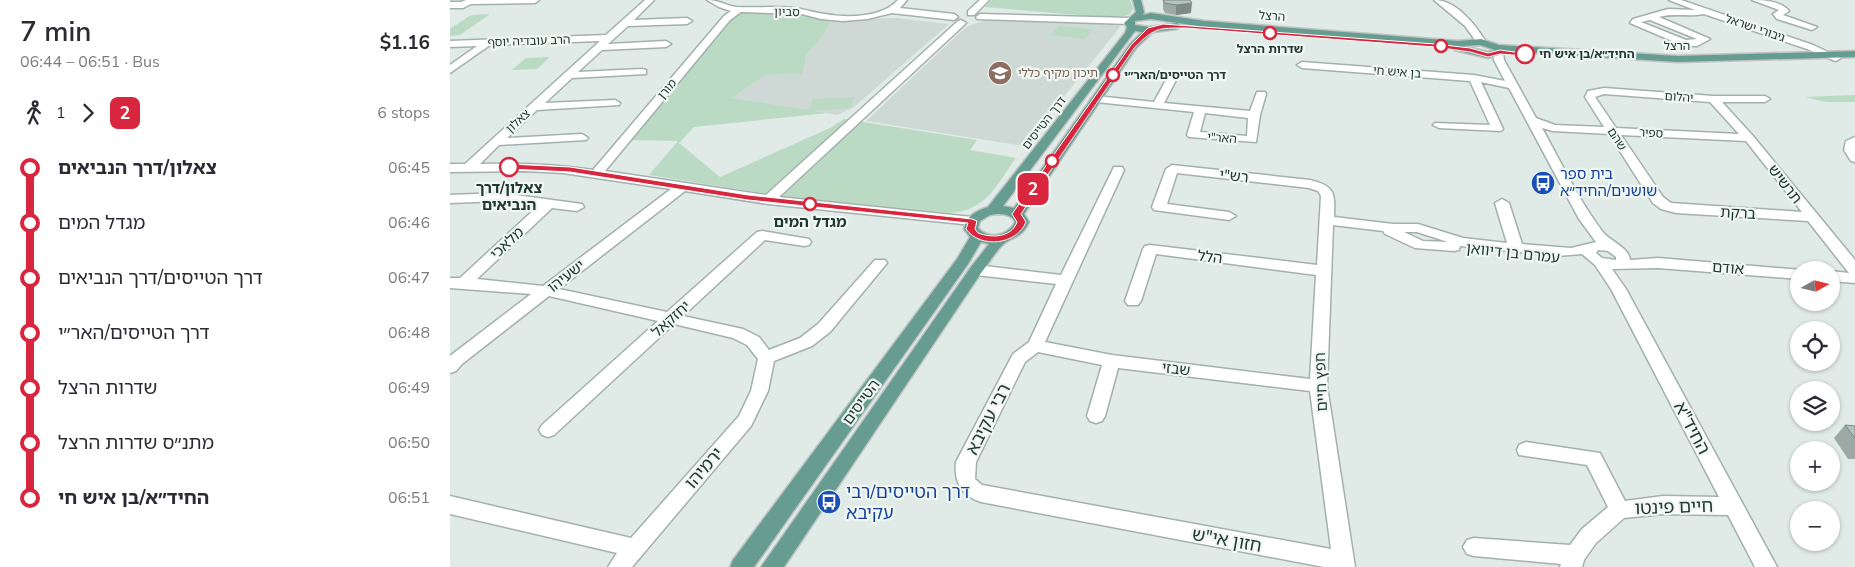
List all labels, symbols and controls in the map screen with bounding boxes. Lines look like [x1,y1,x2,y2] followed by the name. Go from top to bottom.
[774,4,800,20] street label: סביון
[1258,7,1286,25] street label: הרצל
[1723,10,1788,46] street label: גיבורי ישראל
[20,13,91,51] text: 7 min
[1263,26,1277,40] marker: שדרות הרצל
[380,30,430,56] text: $1.16
[487,32,571,50] street label: הרב עובדיה יוסף
[1664,38,1690,54] street label: הרצל
[1434,39,1448,53] unlabelled marker
[1237,41,1303,57] place label: שדרות הרצל
[1515,44,1535,64] marker: החיד״א/בן איש חי
[1539,46,1635,62] place label: החיד״א/בן איש חי
[20,51,160,73] text: 06:44 – 06:51 · Bus
[987,60,1013,86] school or university icon: תיכון מקיף כללי
[1372,62,1422,82] street label: בן איש חי
[1018,65,1098,81] place label: תיכון מקיף כללי
[1124,67,1226,83] place label: דרך הטייסים/האר״י
[1106,68,1120,82] marker: דרך הטייסים/האר״י
[654,76,680,102] street label: מורן
[1664,88,1694,106] street label: יהלום
[1018,93,1070,153] street label: דרך הטייסים
[20,99,48,127] icon: walk
[74,99,102,127] icon: forward
[120,101,130,125] text: 2
[56,102,66,124] text: 1
[377,102,430,124] text: 6 stops
[502,105,534,136] street label: צאלון
[1604,124,1630,154] street label: שהם
[1638,124,1664,142] street label: ספיר
[1207,129,1237,147] street label: האר"י
[1045,154,1059,168] unlabelled marker
[58,155,217,181] text: צאלון/דרך הנביאים
[388,157,430,179] text: 06:45
[499,157,519,177] marker: צאלון/דרך הנביאים
[1763,160,1807,208] street label: תרשיש
[1560,164,1657,201] place label: בית ספר שושנים/החיד״א
[1218,165,1250,187] street label: רש"י
[1530,170,1556,196] bus stop icon: בית ספר שושנים/החיד״א
[1017,173,1049,205] line badge: 2
[1028,177,1038,201] text: 2
[476,178,542,215] place label: צאלון/דרך הנביאים
[803,197,817,211] marker: מגדל המים
[1720,202,1757,224] street label: ברקת
[58,210,145,236] text: מגדל המים
[388,212,430,234] text: 06:46
[773,212,847,232] place label: מגדל המים
[486,222,528,264] street label: מלאכי
[1465,238,1561,268] street label: עמרם בן דיוואן
[1196,246,1224,268] street label: הלל
[543,255,589,297] street label: ישעיהו
[1711,257,1745,279] street label: אודם
[1790,261,1840,311] north arrow
[1790,261,1840,551] map controls
[58,265,263,291] text: דרך הטייסים/דרך הנביאים
[388,267,430,289] text: 06:47
[647,296,695,342] street label: יחזקאל
[58,320,210,346] text: דרך הטייסים/האר״י
[1790,321,1840,371] button: locate
[388,322,430,344] text: 06:48
[1310,352,1332,412] street label: חפץ חיים
[1161,357,1191,381] street label: שבזי
[58,375,157,401] text: שדרות הרצל
[838,375,884,429] street label: הטייסים
[388,377,430,399] text: 06:49
[960,379,1016,459] street label: רבי עקיבא
[1790,381,1840,431] button: layers
[1668,397,1716,459] street label: החיד"א
[58,430,214,456] text: מתנ״ס שדרות הרצל
[388,432,430,454] text: 06:50
[1790,441,1840,491] button: +
[679,442,729,494] street label: ירמיהו
[846,480,970,525] place label: דרך הטייסים/רבי עקיבא
[58,485,209,511] text: החיד״א/בן איש חי
[388,487,430,509] text: 06:51
[816,489,842,515] bus stop icon: דרך הטייסים/רבי עקיבא
[1634,494,1714,520] street label: חיים פינטו
[1790,501,1840,551] button: −
[1190,522,1264,558] street label: חזון אי"ש

